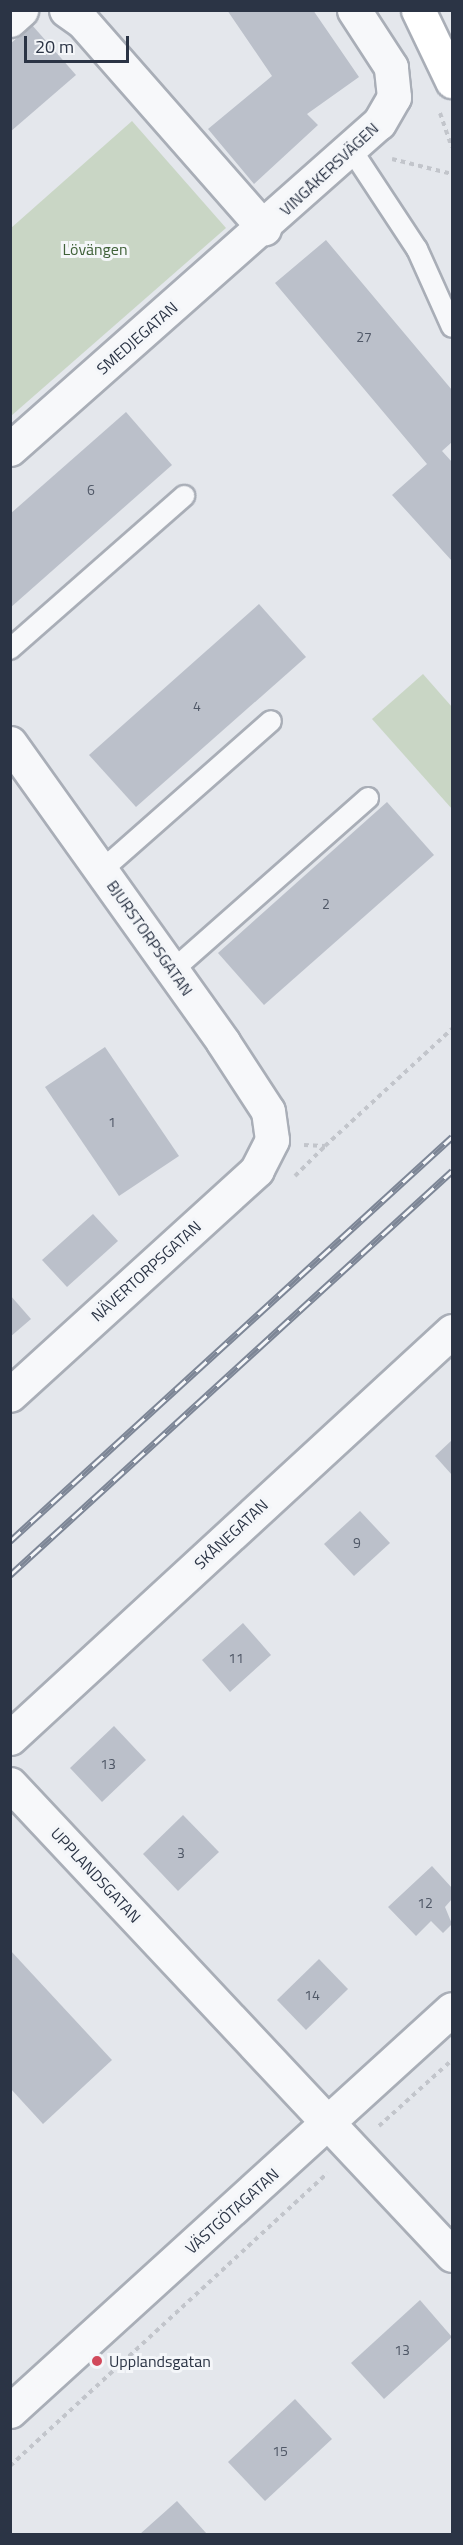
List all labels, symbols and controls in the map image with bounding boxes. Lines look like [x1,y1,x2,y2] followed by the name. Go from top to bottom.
[27,24,132,62] scale bar
[35,33,74,60] text: 20 m
[276,118,382,220] street label: VINGÅKERSVÄGEN
[63,239,127,259] park label: Lövängen
[93,298,181,378] street label: SMEDJEGATAN
[356,329,372,345] house number: 27
[87,482,95,498] house number: 6
[193,698,201,714] house number: 4
[103,877,197,999] street label: BJURSTORPSGATAN
[322,896,330,912] house number: 2
[108,1114,116,1130] house number: 1
[87,1217,205,1325] street label: NÄVERTORPSGATAN
[190,1495,272,1573] street label: SKÅNEGATAN
[353,1535,361,1551] house number: 9
[228,1650,244,1666] house number: 11
[100,1756,116,1772] house number: 13
[47,1823,145,1927] street label: UPPLANDSGATAN
[177,1845,185,1861] house number: 3
[417,1895,433,1911] house number: 12
[304,1987,320,2003] house number: 14
[181,2164,283,2258] street label: VÄSTGÖTAGATAN
[394,2342,410,2358] house number: 13
[109,2351,211,2371] place label: Upplandsgatan
[90,2354,104,2368] marker: Upplandsgatan
[272,2443,288,2459] house number: 15

